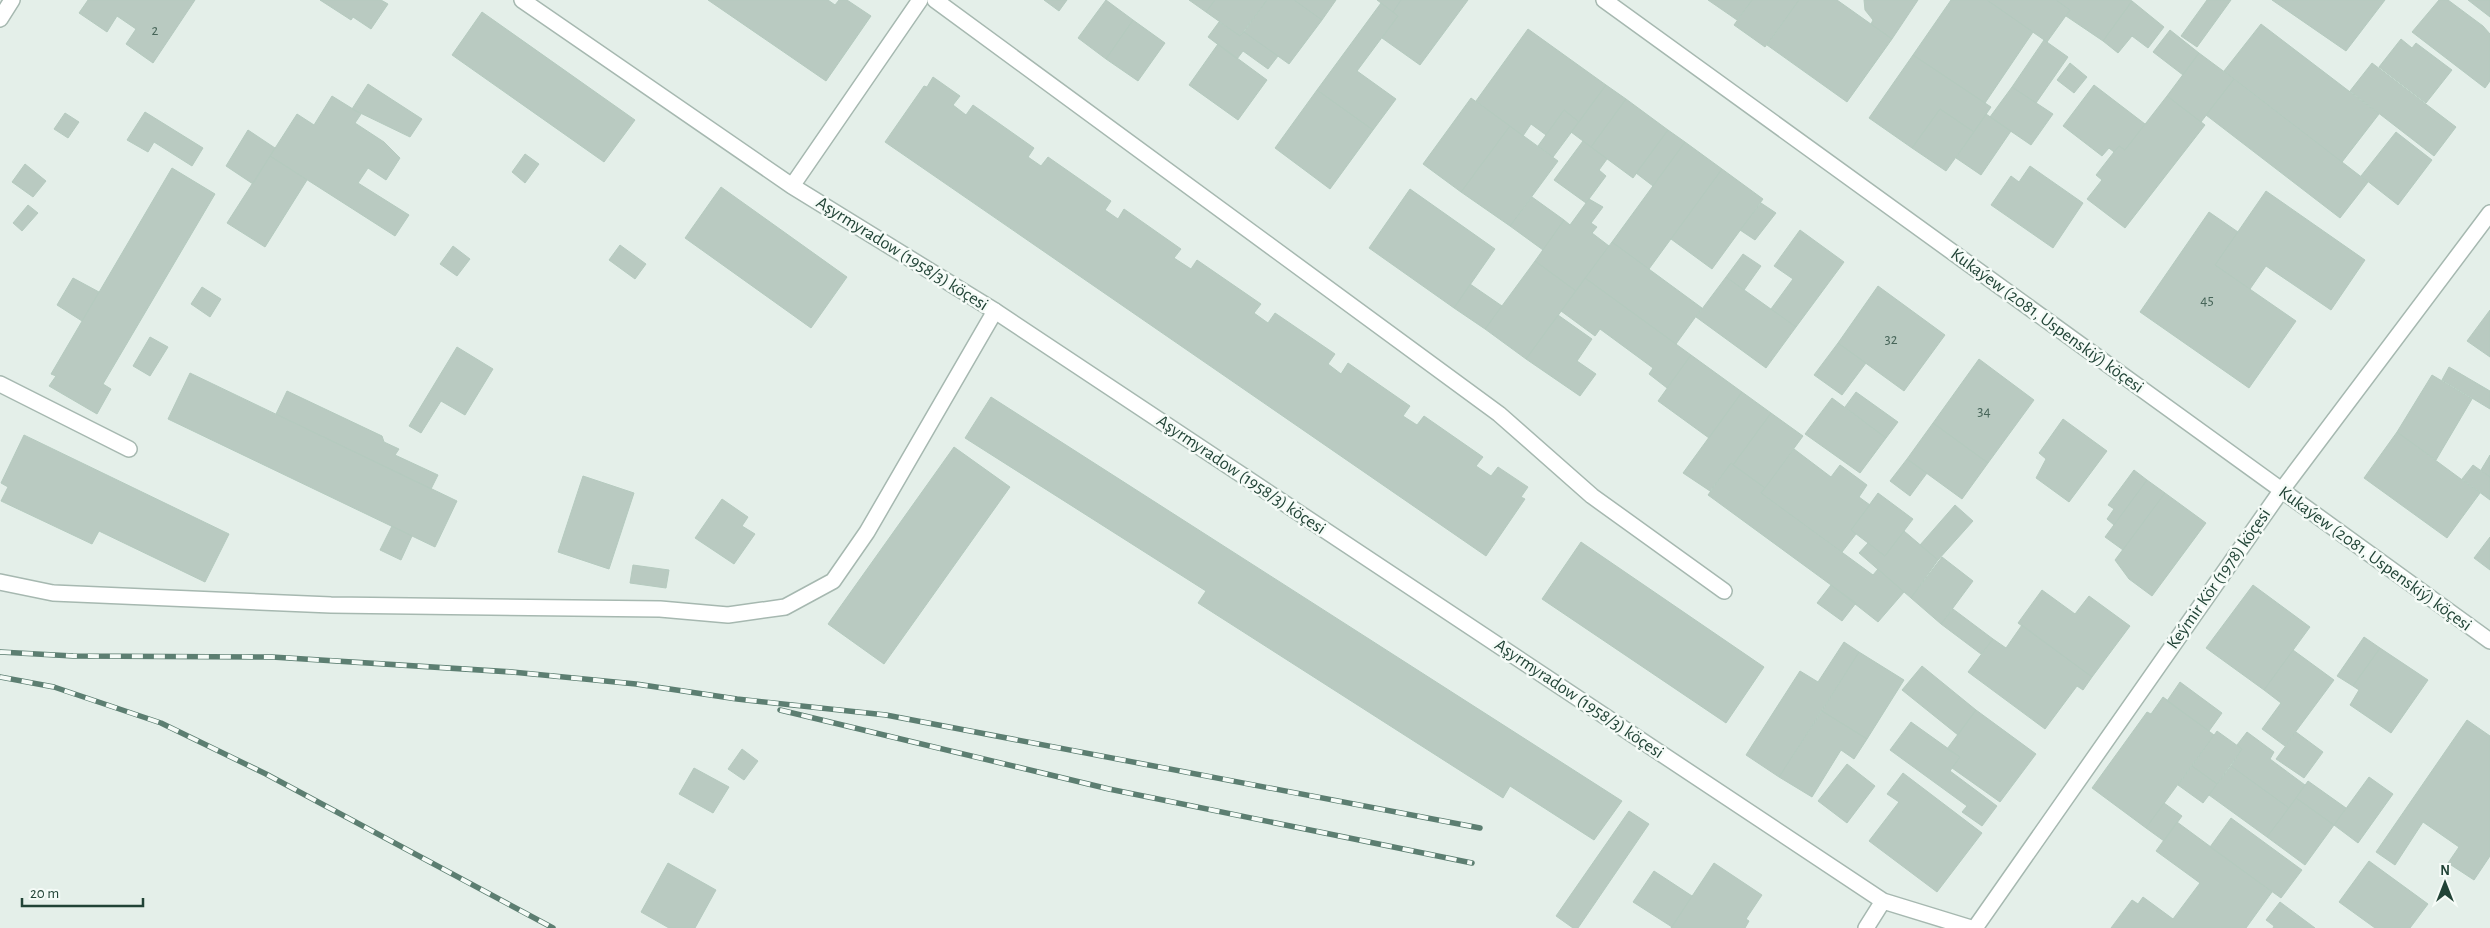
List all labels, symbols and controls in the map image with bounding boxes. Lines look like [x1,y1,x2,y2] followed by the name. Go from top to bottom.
[152,23,159,38] house number: 2
[813,194,991,314] street label: Aşyrmyradow (1958/3) köçesi
[1947,245,2147,397] street label: Kukaýew (2081, Uspenskiý) köçesi
[2200,293,2214,308] house number: 45
[1884,332,1898,347] house number: 32
[1977,404,1991,419] house number: 34
[1153,412,1329,538] street label: Aşyrmyradow (1958/3) köçesi
[2275,483,2475,635] street label: Kukaýew (2081, Uspenskiý) köçesi
[2164,505,2274,653] street label: Keýmir Kör (1978) köçesi
[1491,636,1667,762] street label: Aşyrmyradow (1958/3) köçesi
[2420,858,2470,908] north arrow
[2440,864,2450,878] text: N
[22,876,144,908] scale bar
[30,886,59,901] text: 20 m

